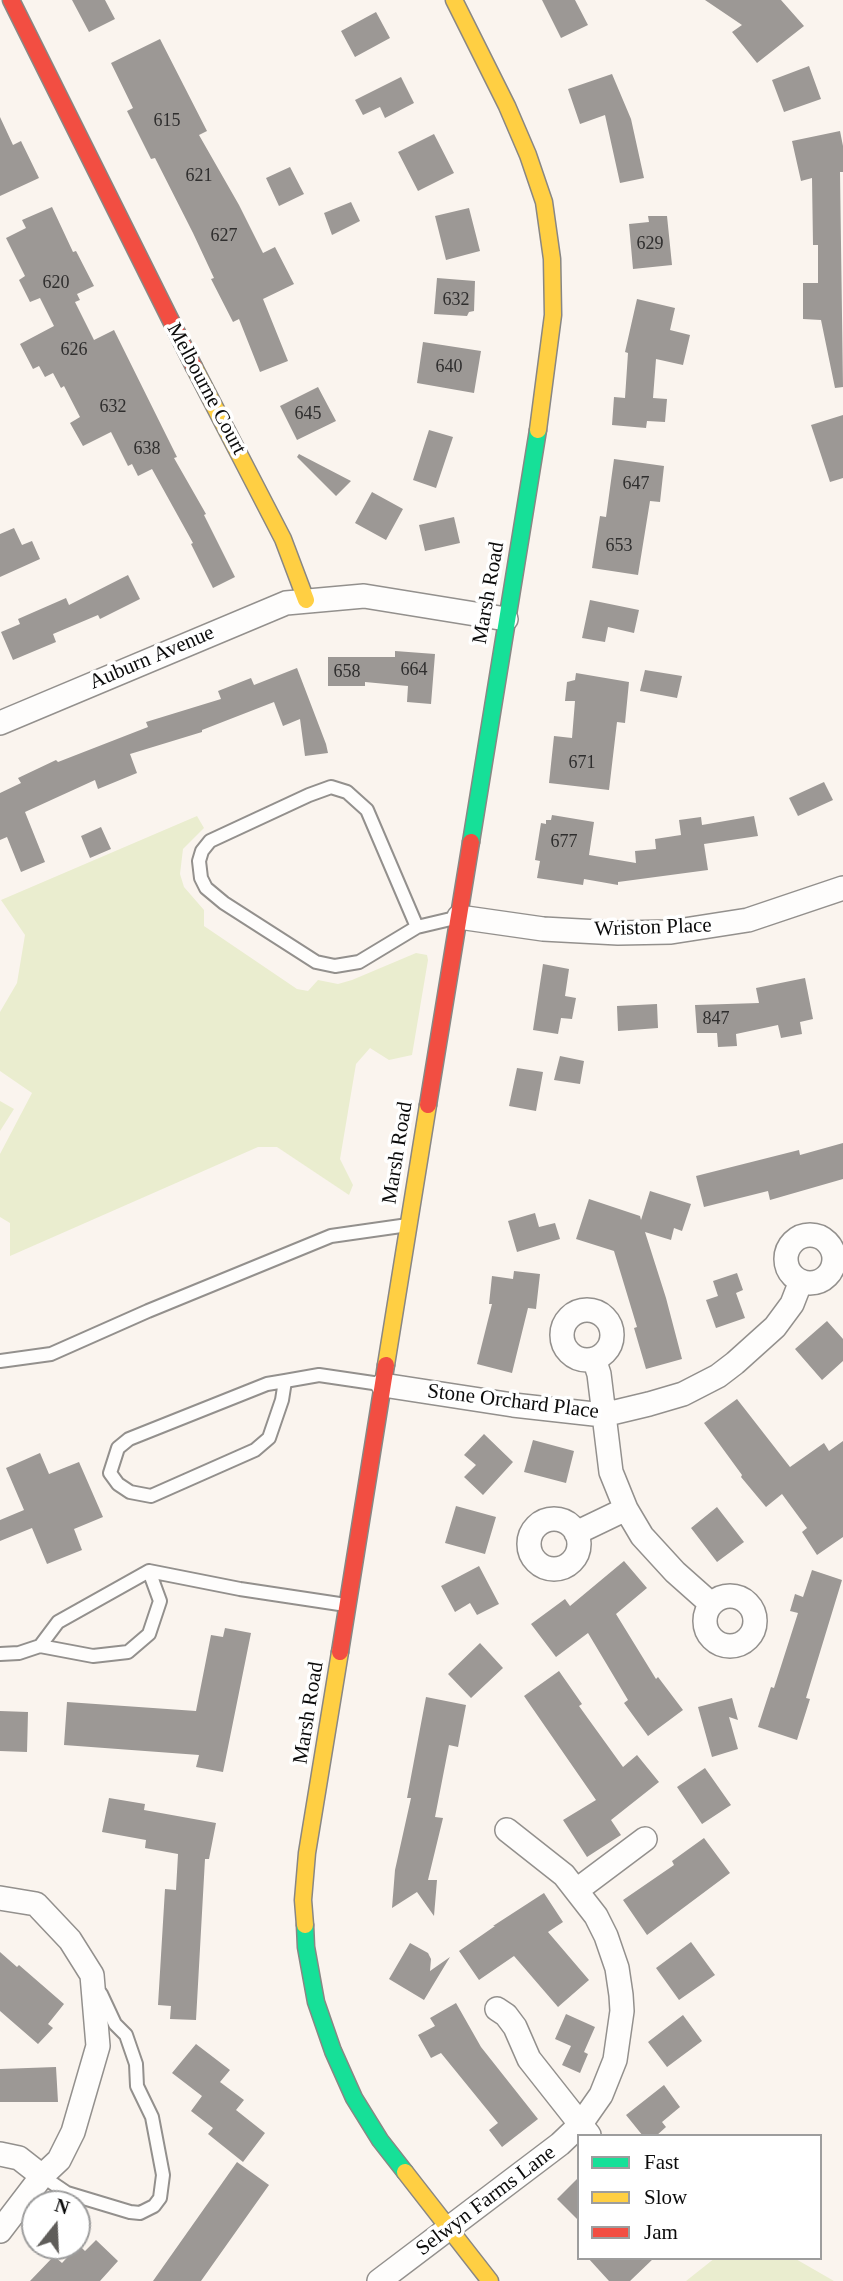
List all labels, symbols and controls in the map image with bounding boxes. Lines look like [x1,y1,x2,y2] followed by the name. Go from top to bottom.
[154,110,180,132] house number: 615
[186,165,212,187] house number: 621
[210,225,238,247] house number: 627
[636,233,664,255] house number: 629
[42,272,70,294] house number: 620
[442,289,470,311] house number: 632
[161,319,251,459] street label: Melbourne Court
[60,339,88,361] house number: 626
[435,356,462,378] house number: 640
[100,396,126,418] house number: 632
[294,403,322,425] house number: 645
[134,438,160,460] house number: 638
[622,473,650,495] house number: 647
[606,535,632,557] house number: 653
[468,540,510,646] street label: Marsh Road
[86,620,218,696] street label: Auburn Avenue
[400,659,428,681] house number: 664
[334,661,360,683] house number: 658
[568,752,596,774] house number: 671
[550,831,578,853] house number: 677
[594,913,712,943] street label: Wriston Place
[702,1008,730,1030] house number: 847
[377,1100,419,1206] street label: Marsh Road
[426,1379,600,1425] street label: Stone Orchard Place
[288,1660,330,1766] street label: Marsh Road
[577,2134,822,2260] legend
[411,2140,561,2262] street label: Selwyn Farms Lane
[644,2150,679,2174] text: Fast
[644,2185,687,2209] text: Slow
[21,2190,91,2260] north arrow
[52,2194,72,2219] text: N
[644,2220,678,2244] text: Jam

